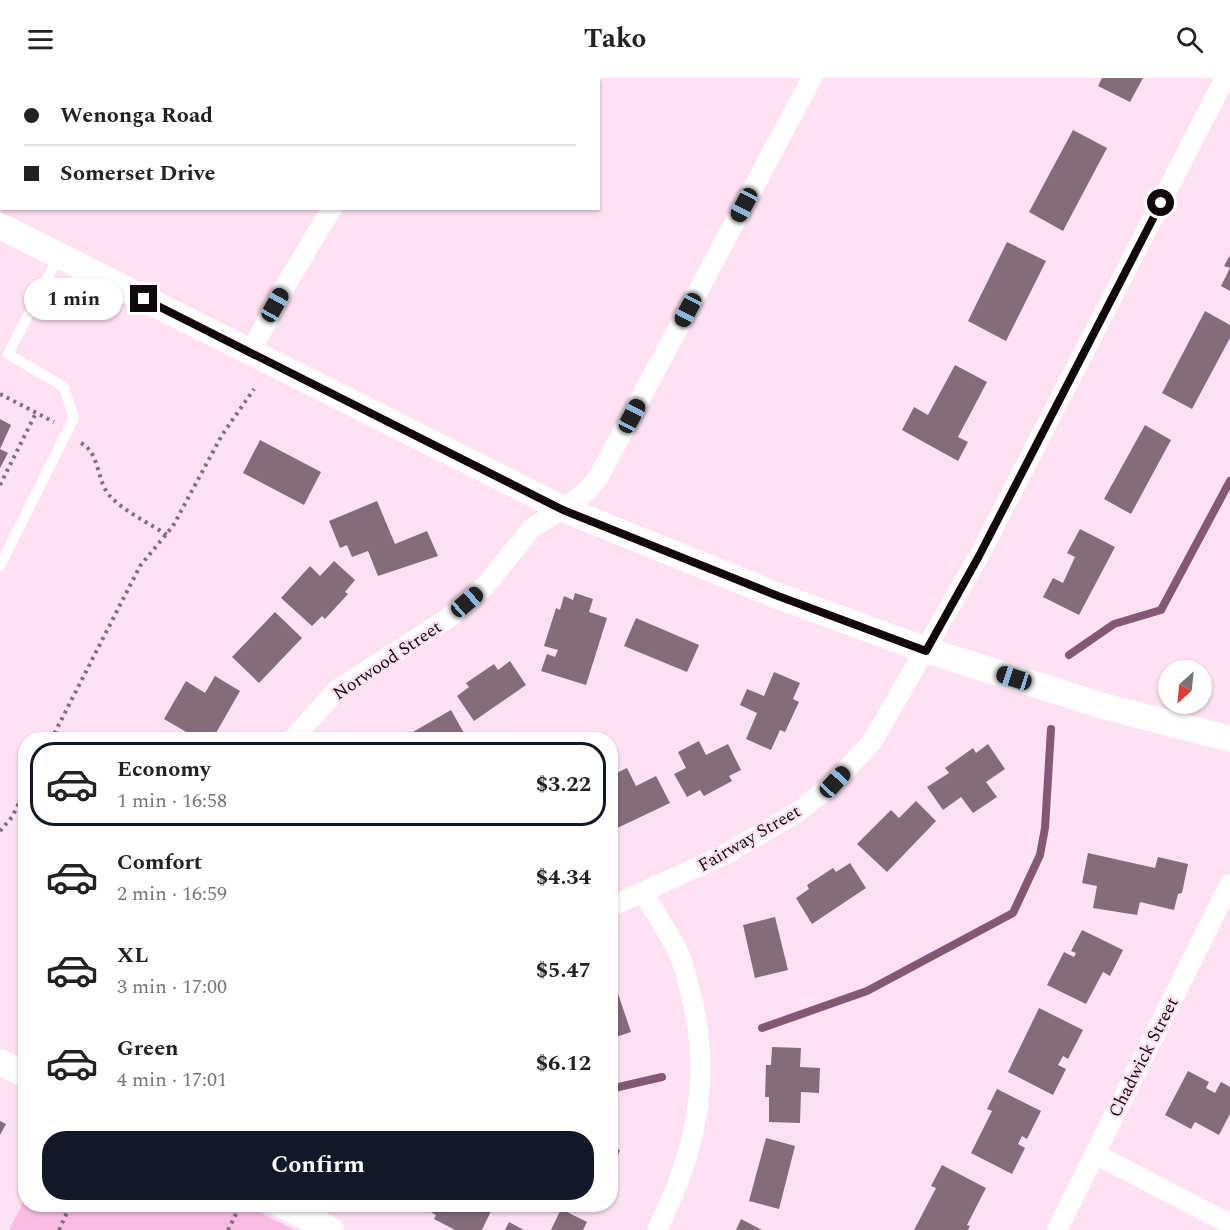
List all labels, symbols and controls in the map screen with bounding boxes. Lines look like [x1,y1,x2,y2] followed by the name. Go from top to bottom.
[584,18,646,60] text: Tako
[24,23,57,56] icon: menu
[1173,23,1206,56] icon: search
[60,99,213,132] text: Wenonga Road
[60,157,215,190] text: Somerset Drive
[728,185,760,225] car
[1147,189,1174,216] route start
[24,278,123,320] callout: 1 min
[47,284,100,314] text: 1 min
[130,285,157,312] route end
[258,285,292,325] car
[672,290,704,330] car
[616,396,648,436] car
[448,583,486,621] car
[327,614,447,707] street label: Norwood Street
[1158,660,1212,714] north arrow
[1158,660,1212,714] map controls
[994,664,1034,692] car
[117,753,210,786] text: Economy
[45,757,99,811] icon: car
[816,763,854,801] car
[536,768,591,801] text: $3.22
[117,786,227,816] text: 1 min · 16:58
[693,798,806,879] street label: Fairway Street
[117,846,202,879] text: Comfort
[45,850,99,904] icon: car
[536,861,591,894] text: $4.34
[117,879,227,909] text: 2 min · 16:59
[117,939,148,972] text: XL
[45,943,99,997] icon: car
[536,954,591,987] text: $5.47
[117,972,227,1002] text: 3 min · 17:00
[1101,992,1185,1122] street label: Chadwick Street
[117,1032,179,1065] text: Green
[45,1036,99,1090] icon: car
[536,1047,591,1080] text: $6.12
[117,1065,227,1095] text: 4 min · 17:01
[42,1131,594,1200] button: Confirm

